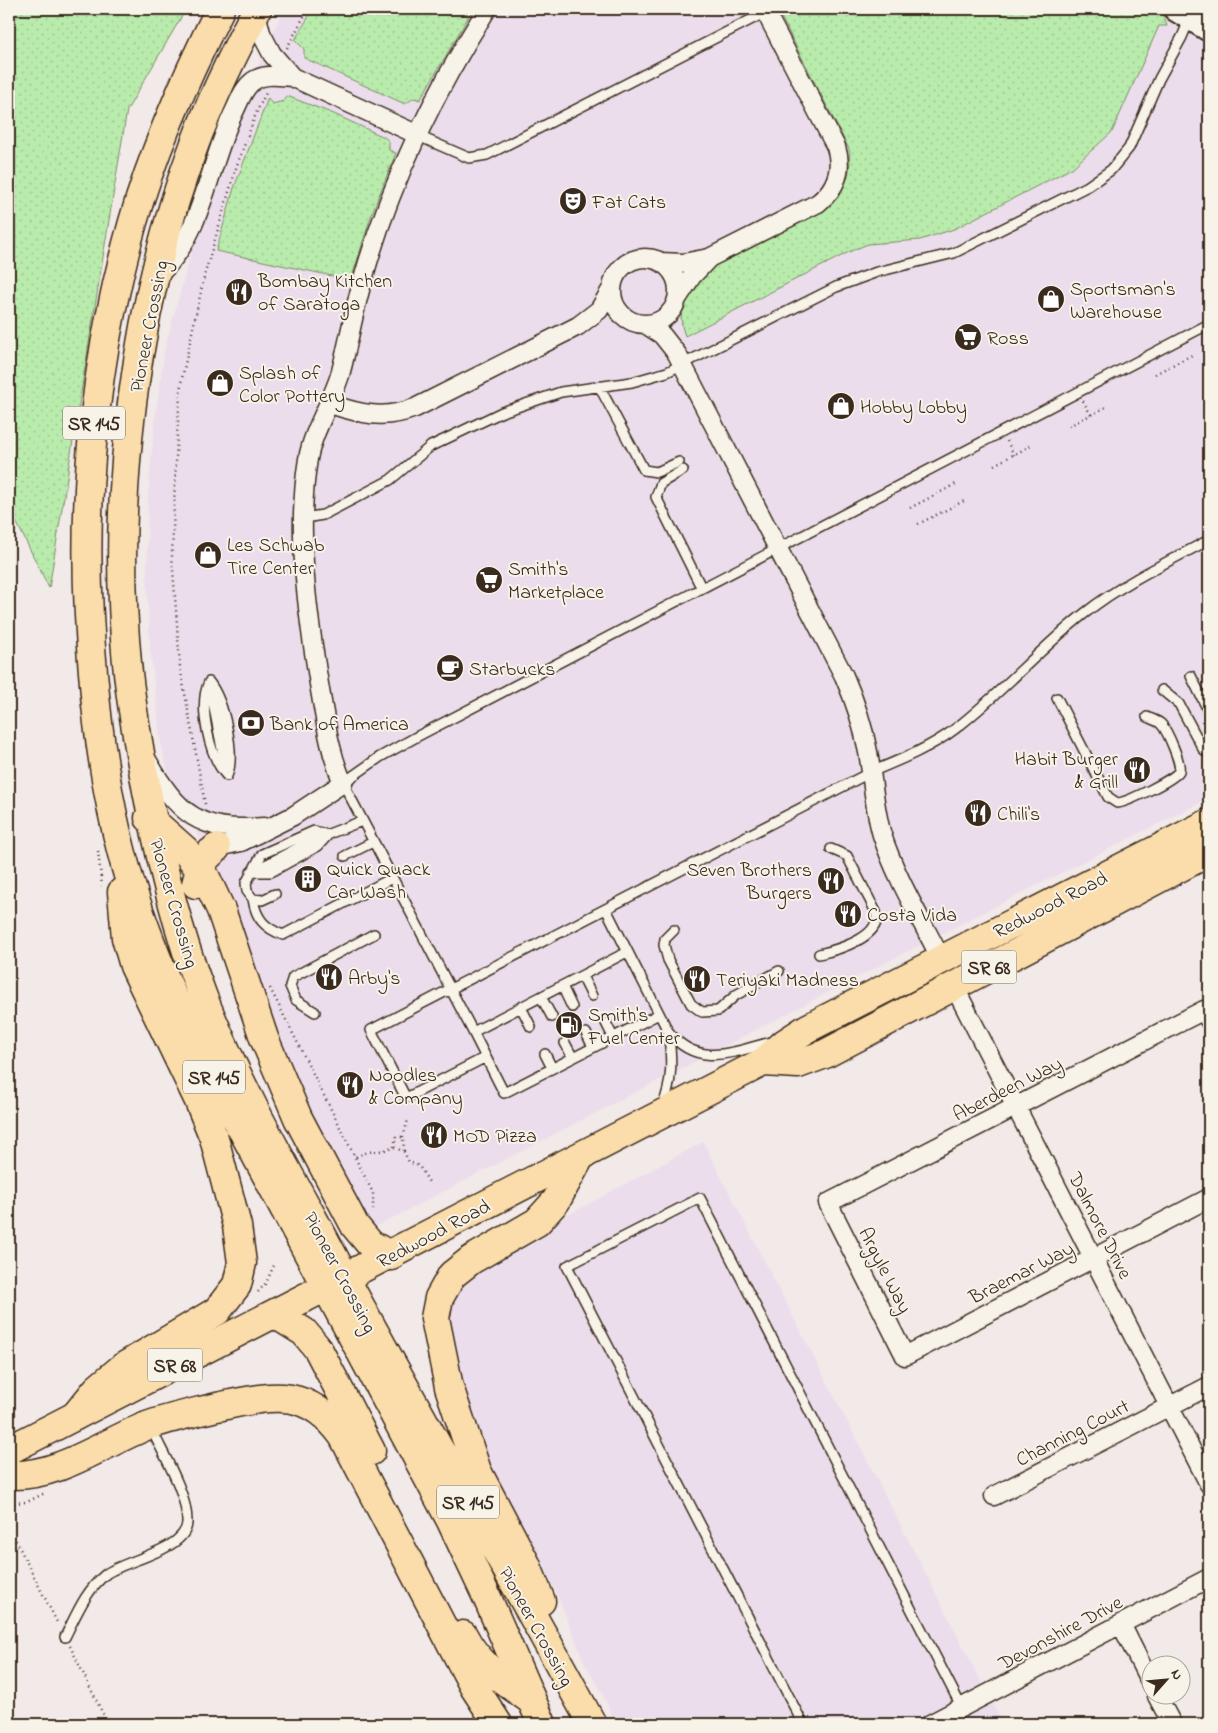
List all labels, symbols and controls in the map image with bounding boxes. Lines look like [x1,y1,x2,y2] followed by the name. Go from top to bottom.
[558,186,588,216] theatre icon: Fat Cats
[591,189,666,218] place label: Fat Cats
[123,258,178,395] street label: Pioneer Crossing
[257,268,392,321] place label: Bombay Kitchen of Saratoga
[1070,276,1176,328] place label: Sportsman's Warehouse
[224,277,254,307] restaurant icon: Bombay Kitchen of Saratoga
[1036,284,1066,314] shop icon: Sportsman's Warehouse
[953,322,983,352] supermarket icon: Ross
[987,325,1029,354] place label: Ross
[239,360,345,412] place label: Splash of Color Pottery
[205,368,235,398] shop icon: Splash of Color Pottery
[826,391,856,421] shop icon: Hobby Lobby
[860,394,967,423] place label: Hobby Lobby
[63,406,125,439] road number: SR 145
[227,532,325,584] place label: Les Schwab Tire Center
[193,540,223,570] shop icon: Les Schwab Tire Center
[508,556,604,608] place label: Smith's Marketplace
[474,565,504,595] supermarket icon: Smith's Marketplace
[435,653,465,683] cafe icon: Starbucks
[469,656,555,685] place label: Starbucks
[236,708,266,738] bank icon: Bank of America
[269,711,409,740] place label: Bank of America
[1015,746,1119,798] place label: Habit Burger & Grill
[1122,755,1152,785] restaurant icon: Habit Burger & Grill
[963,798,993,828] restaurant icon: Chili's
[997,801,1040,830] place label: Chili's
[139,835,205,972] street label: Pioneer Crossing
[327,856,430,908] place label: Quick Quack Car Wash
[686,857,812,910] place label: Seven Brothers Burgers
[293,864,323,894] building icon: Quick Quack Car Wash
[989,865,1113,947] street label: Redwood Road
[816,866,846,896] restaurant icon: Seven Brothers Burgers
[833,899,863,929] restaurant icon: Costa Vida
[867,902,957,931] place label: Costa Vida
[962,950,1016,984] road number: SR 68
[314,962,344,992] restaurant icon: Arby's
[682,964,712,994] restaurant icon: Teriyaki Madness
[348,965,400,994] place label: Arby's
[716,967,859,996] place label: Teriyaki Madness
[587,1002,681,1054] place label: Smith's Fuel Center
[554,1010,584,1040] fuel station icon: Smith's Fuel Center
[948,1050,1068,1130] street label: Aberdeen Way
[183,1060,245,1094] road number: SR 145
[369,1062,463,1114] place label: Noodles & Company
[335,1070,365,1100] restaurant icon: Noodles & Company
[419,1120,449,1150] restaurant icon: MOD Pizza
[453,1123,537,1152] place label: MOD Pizza
[1059,1167,1138,1285] street label: Dalmore Drive
[372,1193,496,1277] street label: Redwood Road
[294,1207,383,1340] street label: Pioneer Crossing
[849,1223,918,1320] street label: Argyle Way
[964,1235,1080,1314] street label: Braemar Way
[148,1348,202,1382] road number: SR 68
[1011,1393,1136,1476] street label: Channing Court
[437,1485,499,1518] road number: SR 145
[489,1562,580,1693] street label: Pioneer Crossing
[993,1589,1128,1680] street label: Devonshire Drive
[1140,1656,1190,1706] north arrow
[1165,1666,1188,1684] text: N

